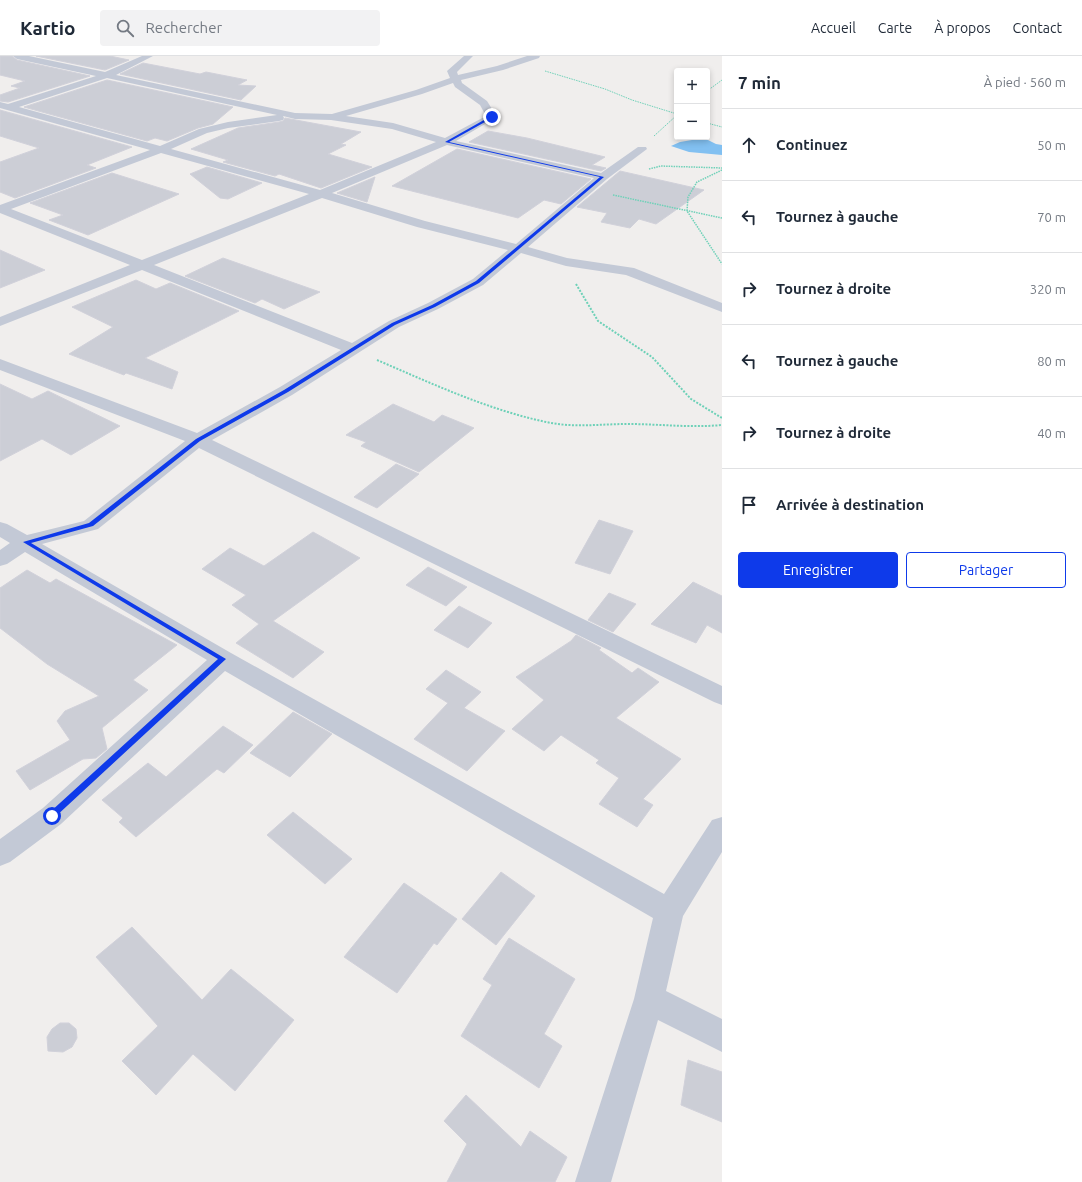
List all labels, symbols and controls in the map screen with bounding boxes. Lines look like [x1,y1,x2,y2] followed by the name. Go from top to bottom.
[100,10,380,46] search box
[20,17,76,39] text: Kartio
[114,17,136,39] icon: search
[146,19,222,36] text: Rechercher
[811,20,856,36] text: Accueil
[878,20,912,36] text: Carte
[934,20,991,36] text: À propos
[1013,20,1062,36] text: Contact
[674,68,710,140] map controls
[674,68,710,104] button: +
[738,73,781,92] text: 7 min
[984,75,1066,89] text: À pied · 560 m
[674,104,710,140] button: −
[483,108,501,126] route end
[738,134,760,156] icon: ahead
[776,136,847,153] text: Continuez
[1037,138,1066,152] text: 50 m
[738,206,760,228] icon: left
[776,208,899,225] text: Tournez à gauche
[1037,210,1066,224] text: 70 m
[738,278,760,300] icon: right
[776,280,891,297] text: Tournez à droite
[1030,282,1066,296] text: 320 m
[738,350,760,372] icon: left
[776,352,899,369] text: Tournez à gauche
[1037,354,1066,368] text: 80 m
[738,422,760,444] icon: right
[776,424,891,441] text: Tournez à droite
[1037,426,1066,440] text: 40 m
[738,494,760,516] icon: arrive
[776,496,924,513] text: Arrivée à destination
[738,552,898,588] button: Enregistrer
[906,552,1066,588] button: Partager
[43,807,61,825] route start

